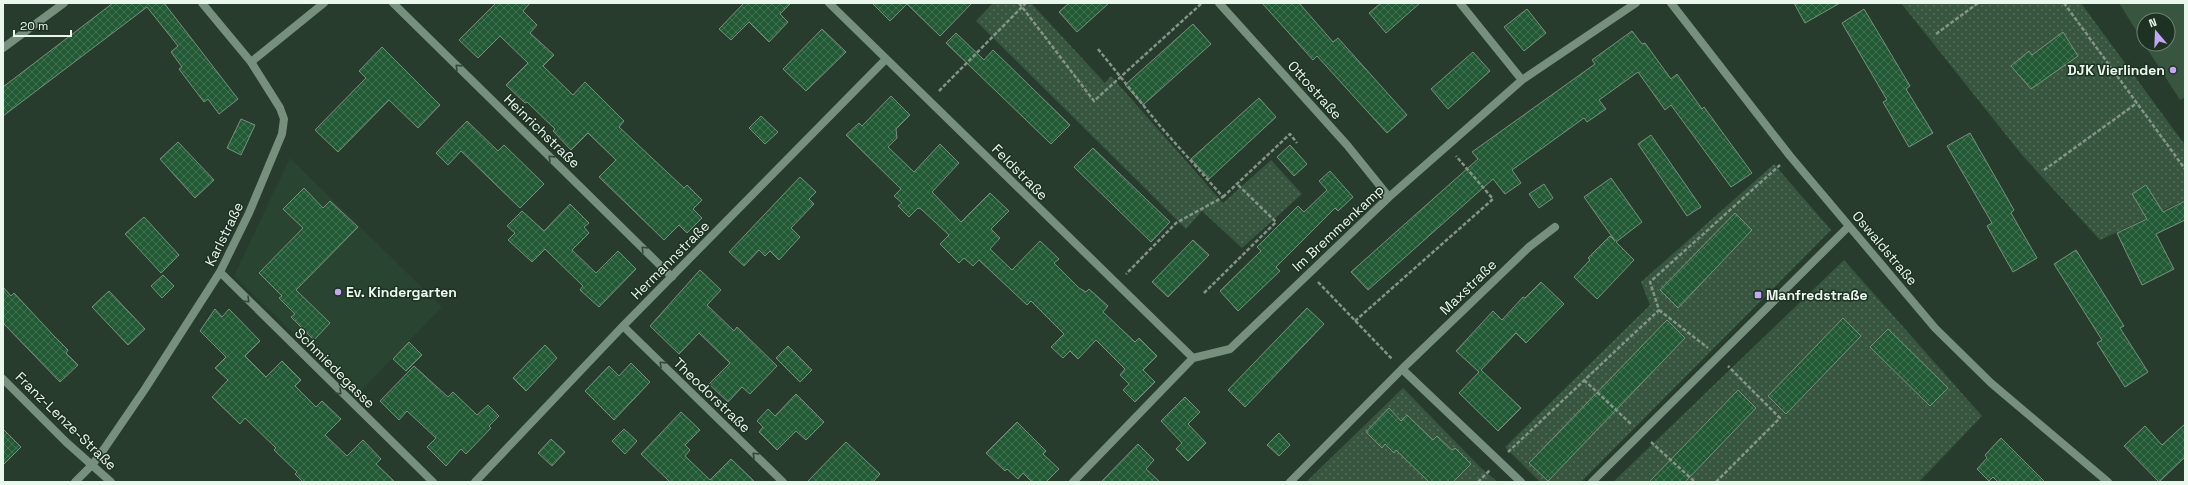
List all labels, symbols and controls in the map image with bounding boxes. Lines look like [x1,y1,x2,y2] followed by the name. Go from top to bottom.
[14,12,71,38] scale bar
[2136,12,2176,52] north arrow
[2147,15,2159,30] text: N
[20,18,48,34] text: 20 m
[1284,57,1346,123] street label: Ottostraße
[2067,61,2165,79] place label: DJK Vierlinden
[456,64,463,72] one-way arrow
[2168,65,2178,75] marker: DJK Vierlinden
[500,90,584,172] street label: Heinrichstraße
[988,140,1052,204] street label: Feldstraße
[548,155,556,163] one-way arrow
[1288,181,1388,275] street label: Im Bremmenkamp
[201,199,247,269] street label: Karlstraße
[1849,207,1921,289] street label: Oswaldstraße
[627,217,713,303] street label: Hermannstraße
[641,246,649,254] one-way arrow
[1436,255,1500,319] street label: Maxstraße
[346,283,457,301] place label: Ev. Kindergarten
[1766,286,1868,304] place label: Manfredstraße
[333,287,343,297] marker: Ev. Kindergarten
[1753,290,1763,300] marker: Manfredstraße
[242,295,250,303] one-way arrow
[291,324,379,412] street label: Schmiedegasse
[670,354,754,436] street label: Theodorstraße
[659,361,667,369] one-way arrow
[12,368,120,474] street label: Franz-Lenze-Straße
[334,387,342,394] one-way arrow
[752,452,760,460] one-way arrow

